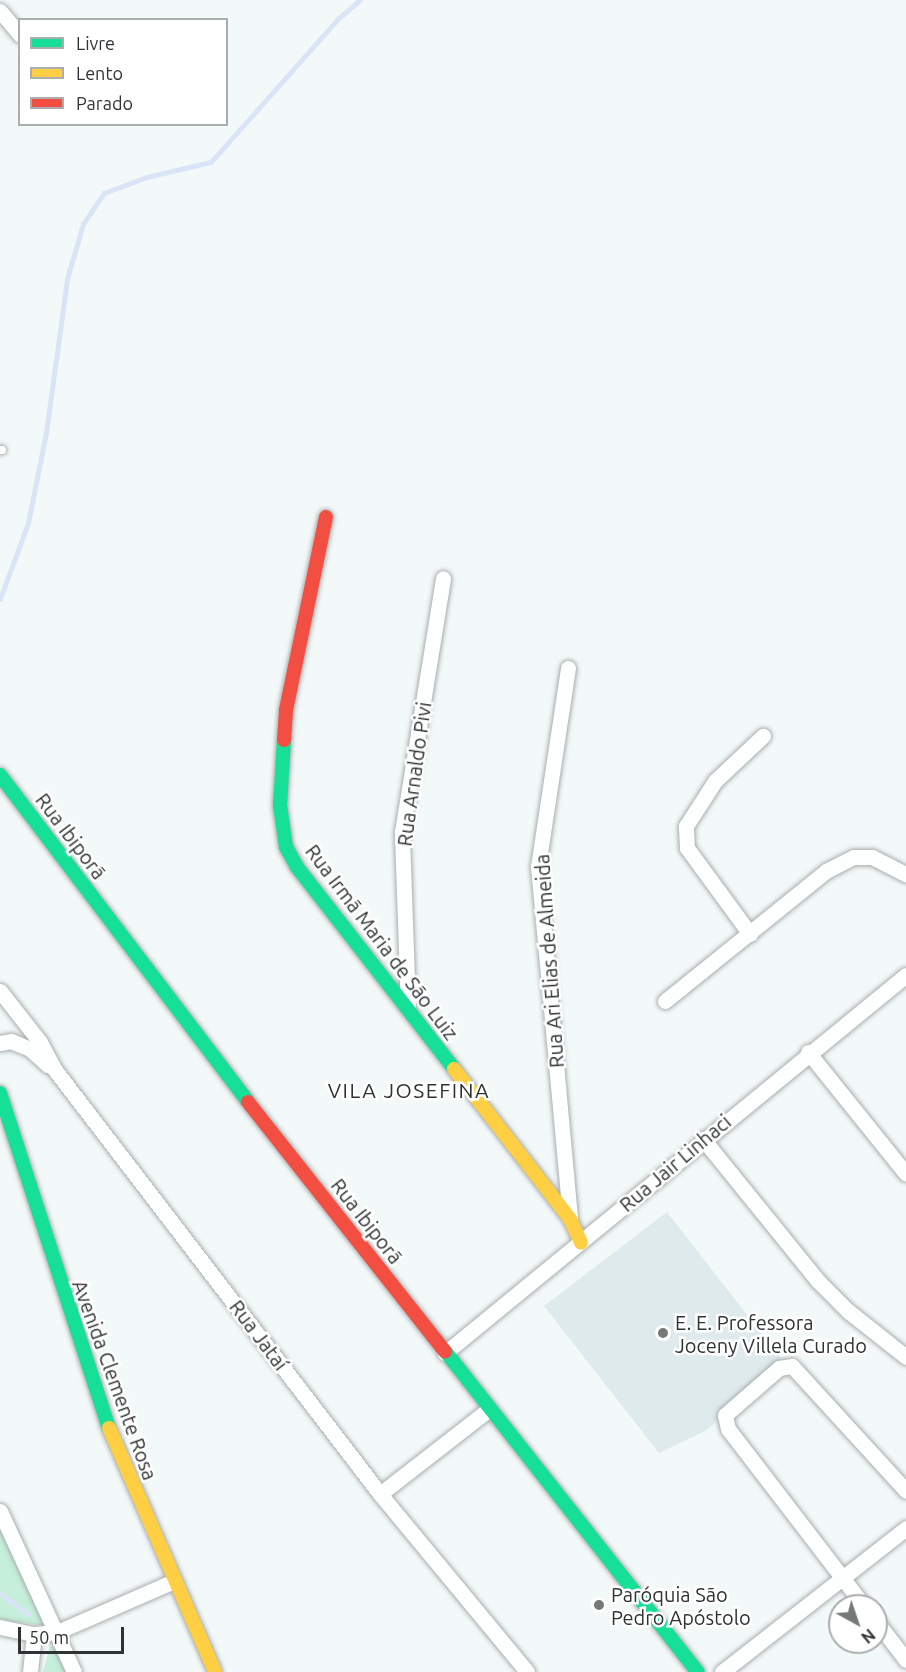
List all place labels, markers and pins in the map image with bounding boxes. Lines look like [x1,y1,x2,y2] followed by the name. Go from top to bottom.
[675,1310,867,1357] place label: E. E. Professora Joceny Villela Curado
[656,1326,670,1340] marker: E. E. Professora Joceny Villela Curado
[611,1582,751,1629] place label: Paróquia São Pedro Apóstolo
[592,1598,606,1612] marker: Paróquia São Pedro Apóstolo

